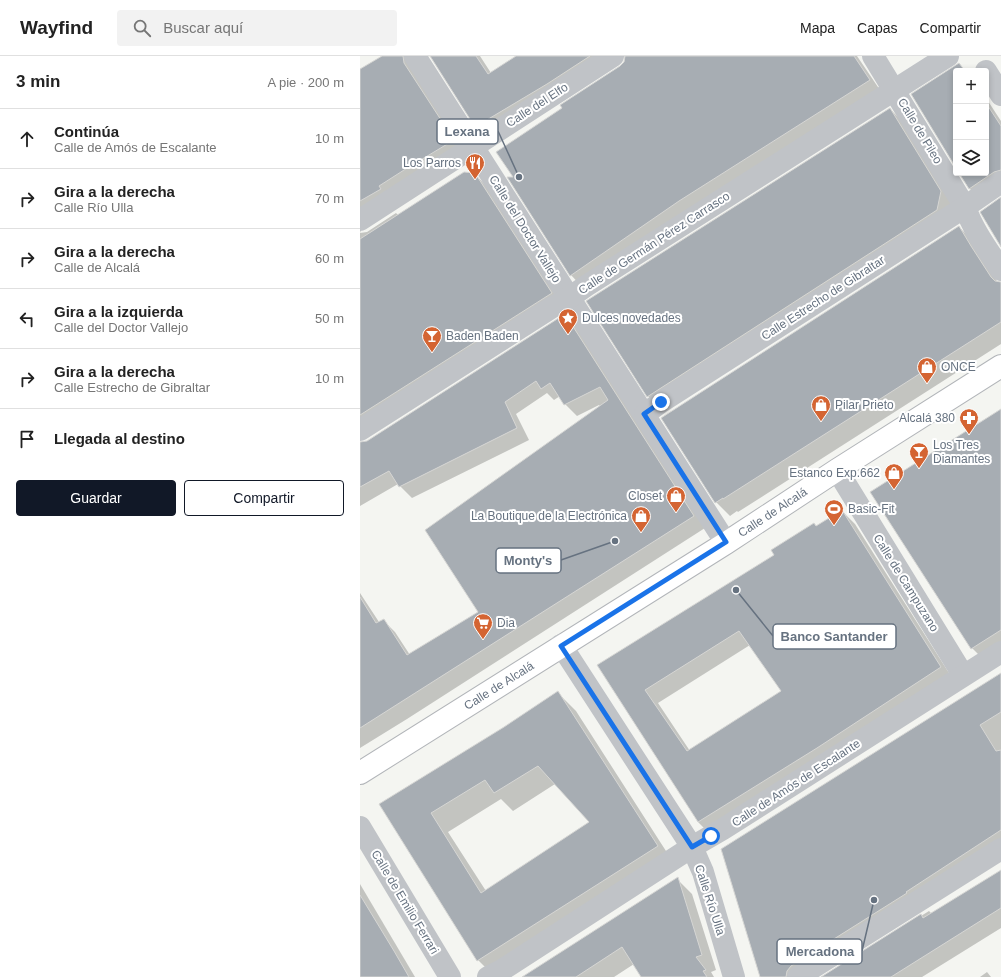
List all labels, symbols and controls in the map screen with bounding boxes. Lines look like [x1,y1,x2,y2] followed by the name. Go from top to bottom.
[117,10,397,46] search box
[20,17,93,38] text: Wayfind
[131,17,153,39] icon: search
[163,19,243,36] text: Buscar aquí
[800,20,835,36] text: Mapa
[857,20,898,36] text: Capas
[920,20,981,36] text: Compartir
[953,68,989,176] map controls
[953,68,989,104] button: +
[16,72,60,91] text: 3 min
[267,75,344,90] text: A pie · 200 m
[504,80,571,130] street label: Calle del Elfo
[895,96,945,167] street label: Calle de Pileo
[953,104,989,140] button: −
[437,119,498,144] callout: Lexana
[54,123,119,140] text: Continúa
[445,124,490,139] text: Lexana
[16,128,38,150] icon: ahead
[315,131,344,146] text: 10 m
[54,140,217,155] text: Calle de Amós de Escalante
[953,140,989,176] button: layers
[464,152,486,180] restaurant icon: Los Parros
[403,156,461,170] place label: Los Parros
[486,173,564,285] street label: Calle del Doctor Vallejo
[54,183,175,200] text: Gira a la derecha
[16,188,38,210] icon: right
[576,189,732,297] street label: Calle de Germán Pérez Carrasco
[315,191,344,206] text: 70 m
[54,200,133,215] text: Calle Río Ulla
[54,243,175,260] text: Gira a la derecha
[16,248,38,270] icon: right
[315,251,344,266] text: 60 m
[759,253,887,343] street label: Calle Estrecho de Gibraltar
[54,260,140,275] text: Calle de Alcalá
[54,303,183,320] text: Gira a la izquierda
[557,307,579,335] place icon: Dulces novedades
[16,308,38,330] icon: left
[315,311,344,326] text: 50 m
[582,311,681,325] place label: Dulces novedades
[54,320,188,335] text: Calle del Doctor Vallejo
[421,325,443,353] bar icon: Baden Baden
[446,329,519,343] place label: Baden Baden
[916,356,938,384] shop icon: ONCE
[941,360,976,374] place label: ONCE
[54,363,175,380] text: Gira a la derecha
[16,368,38,390] icon: right
[315,371,344,386] text: 10 m
[54,380,210,395] text: Calle Estrecho de Gibraltar
[652,393,670,411] route end
[810,394,832,422] shop icon: Pilar Prieto
[835,398,894,412] place label: Pilar Prieto
[958,407,980,435] pharmacy icon: Alcalá 380
[899,411,955,425] place label: Alcalá 380
[16,428,38,450] icon: arrive
[54,430,185,447] text: Llegada al destino
[933,438,990,466] place label: Los Tres Diamantes
[908,441,930,469] bar icon: Los Tres Diamantes
[883,462,905,490] shop icon: Estanco Exp.662
[789,466,880,480] place label: Estanco Exp.662
[16,480,176,516] button: Guardar
[184,480,344,516] button: Compartir
[665,485,687,513] shop icon: Closet
[735,485,810,540] street label: Calle de Alcalá
[628,489,663,503] place label: Closet
[823,498,845,526] sports icon: Basic-Fit
[848,502,895,516] place label: Basic-Fit
[630,505,652,533] shop icon: La Boutique de la Electrónica
[471,509,627,523] place label: La Boutique de la Electrónica
[870,532,942,634] street label: Calle de Campuzano
[496,548,561,573] callout: Monty's
[504,553,552,568] text: Monty's
[472,612,494,640] supermarket icon: Dia
[497,616,515,630] place label: Dia
[773,624,896,649] callout: Banco Santander
[781,629,887,644] text: Banco Santander
[461,658,537,713] street label: Calle de Alcalá
[729,736,863,830] street label: Calle de Amós de Escalante
[702,827,720,845] route start
[368,848,442,956] street label: Calle de Emilio Ferrari
[692,863,728,937] street label: Calle Río Ulla
[777,939,862,964] callout: Mercadona
[786,944,855,959] text: Mercadona

